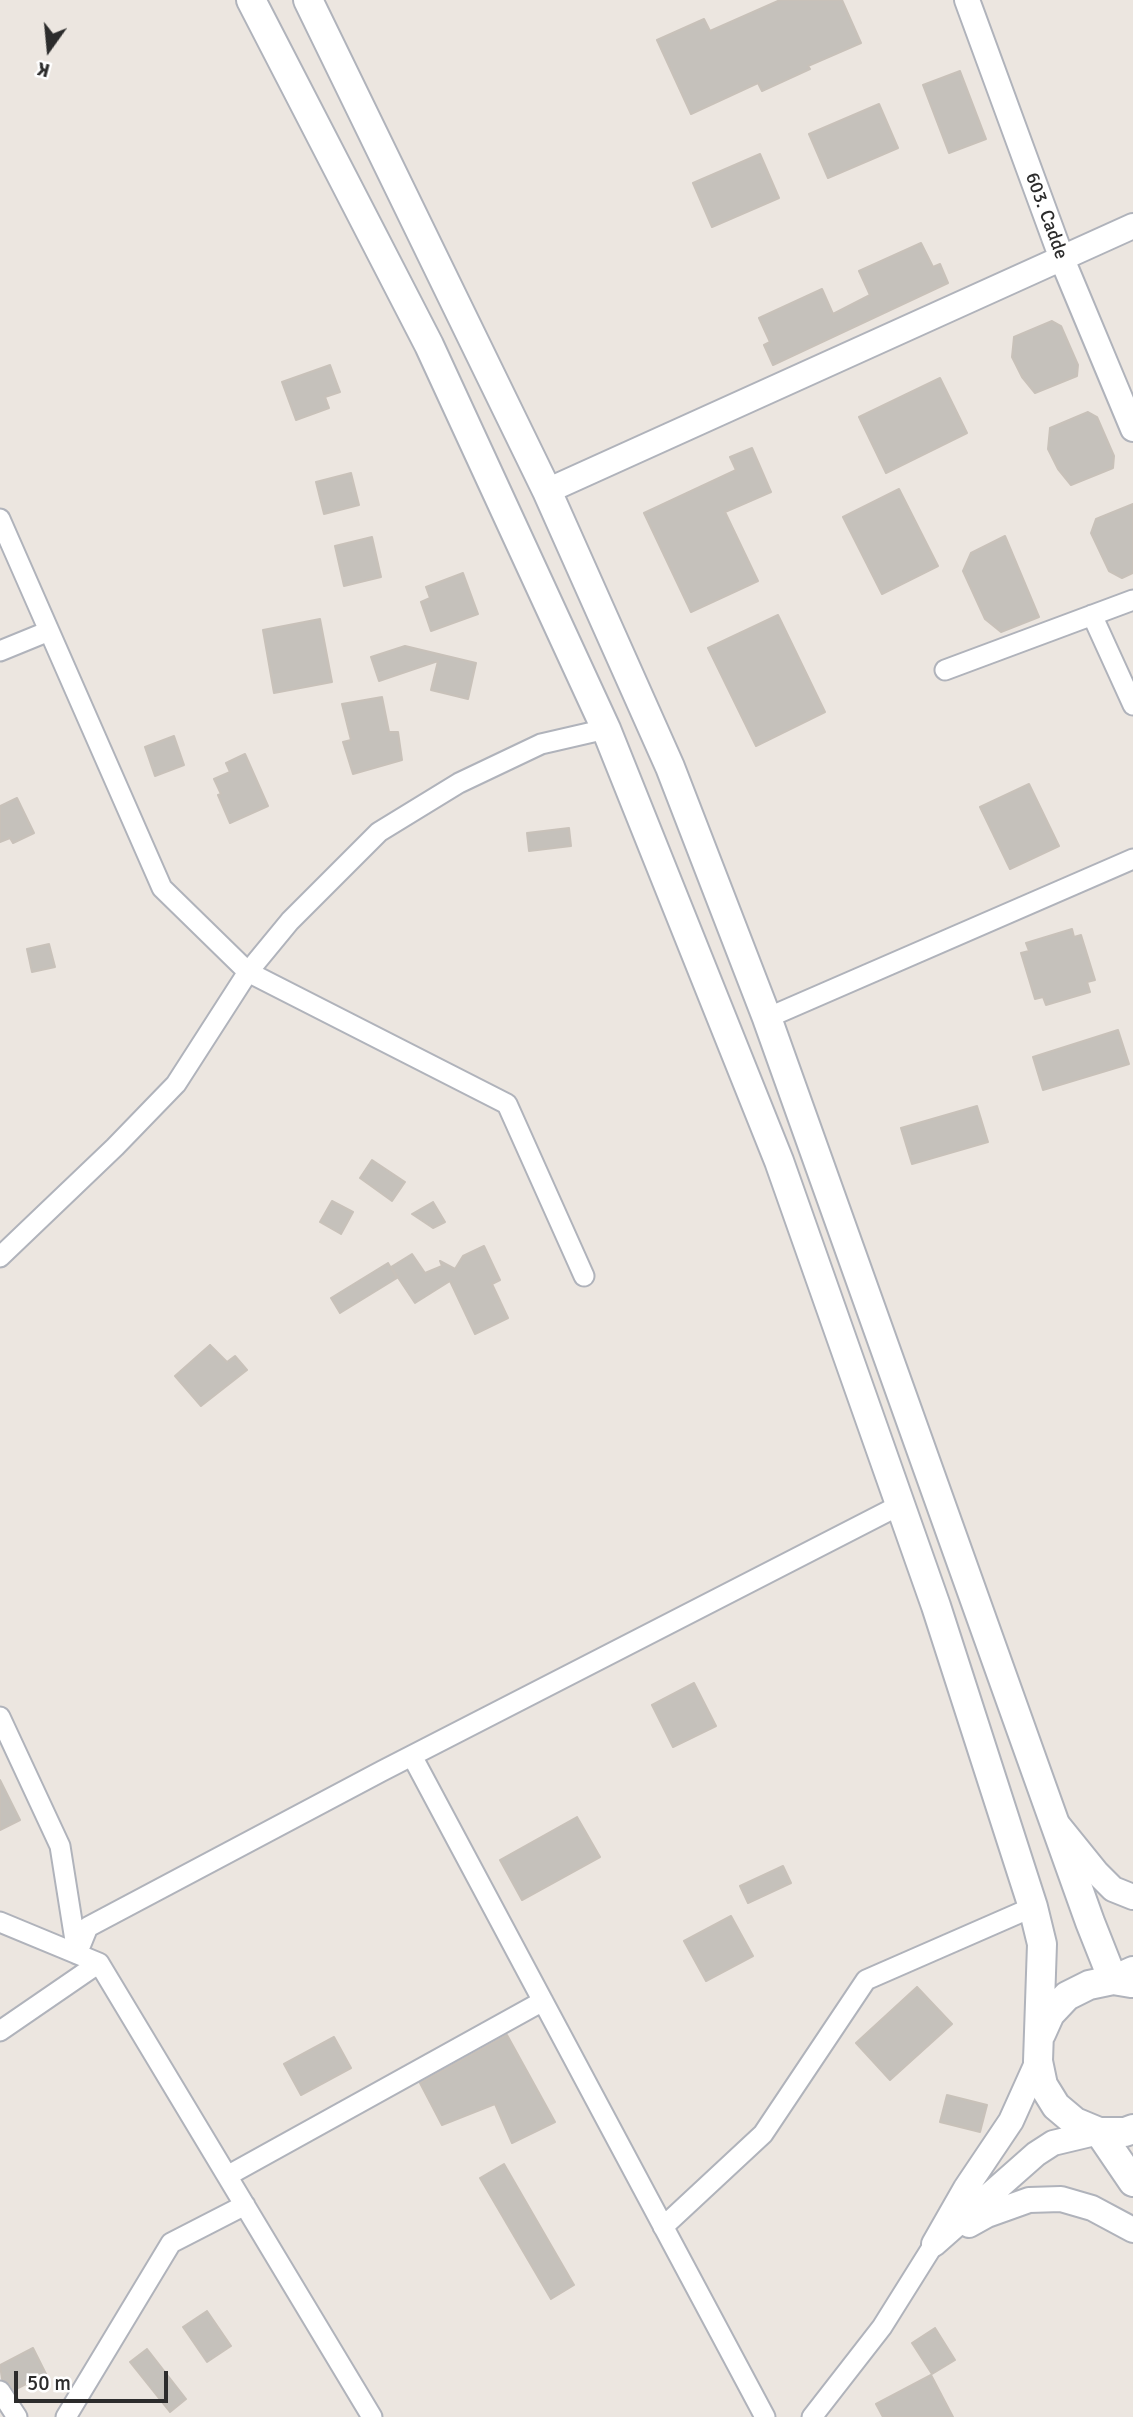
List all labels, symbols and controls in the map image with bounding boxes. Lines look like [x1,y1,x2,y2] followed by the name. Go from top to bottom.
[14,14,84,84] north arrow
[35,56,52,82] text: K
[1020,170,1072,262] street label: 603. Cadde
[18,2358,172,2402] scale bar
[27,2370,71,2396] text: 50 m

